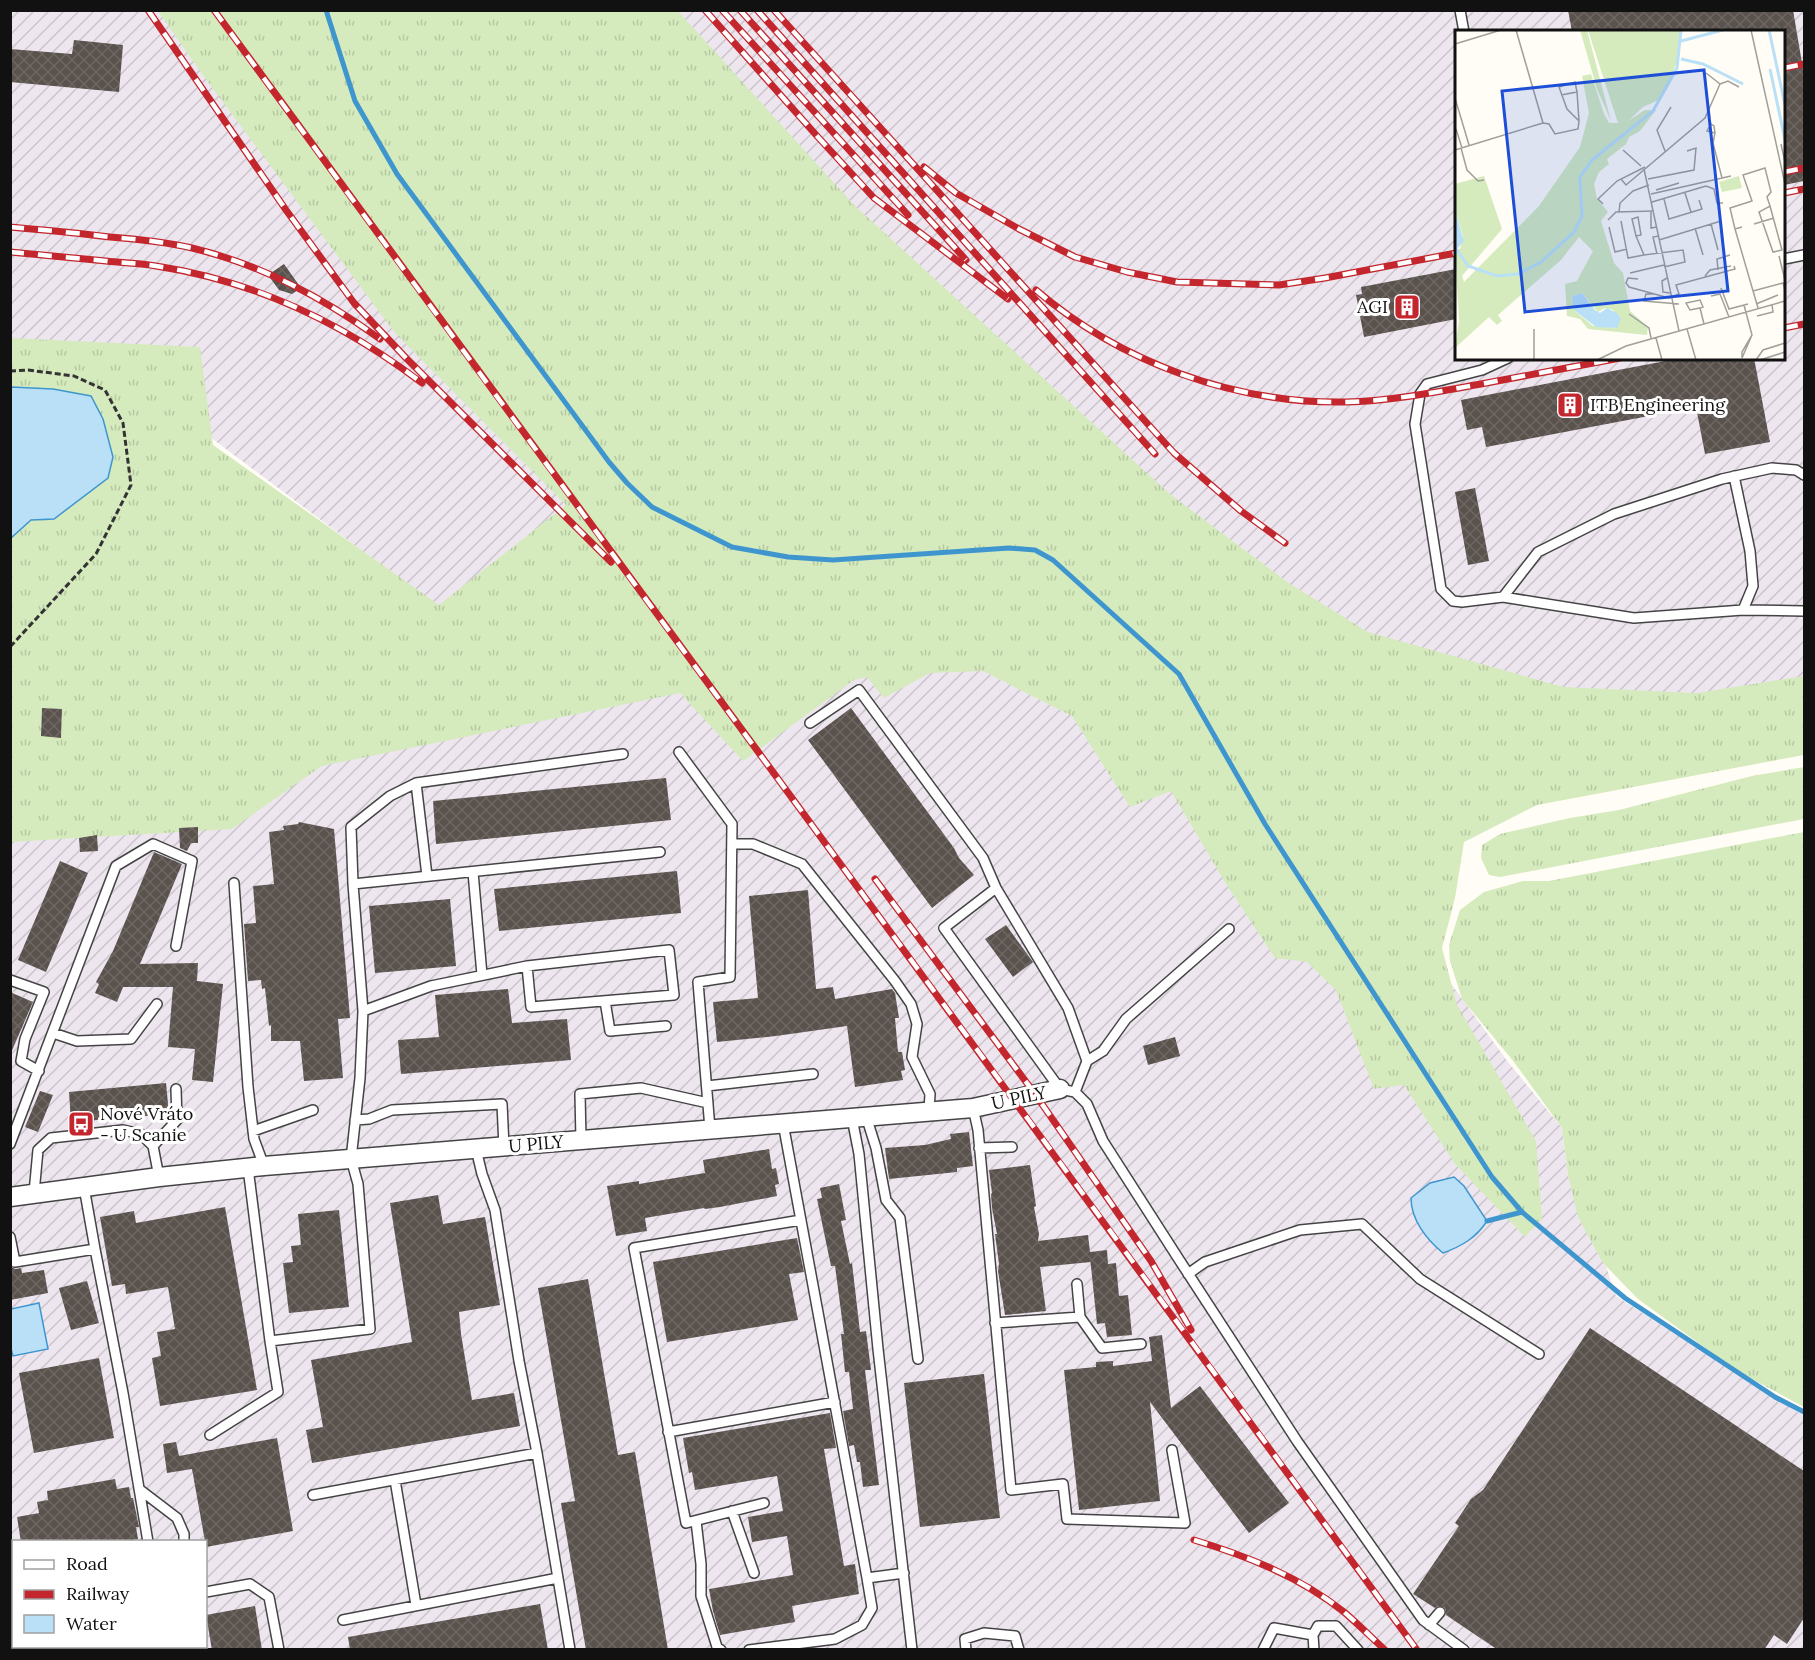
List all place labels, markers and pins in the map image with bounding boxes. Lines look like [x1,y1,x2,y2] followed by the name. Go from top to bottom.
[1392,292,1422,322] building icon: AGI
[1356,295,1388,318] place label: AGI
[1555,390,1585,420] building icon: ITB Engineering
[1590,393,1726,416] place label: ITB Engineering
[100,1102,193,1146] place label: Nové Vráto - U Scanie
[66,1109,96,1139] bus stop icon: Nové Vráto - U Scanie

